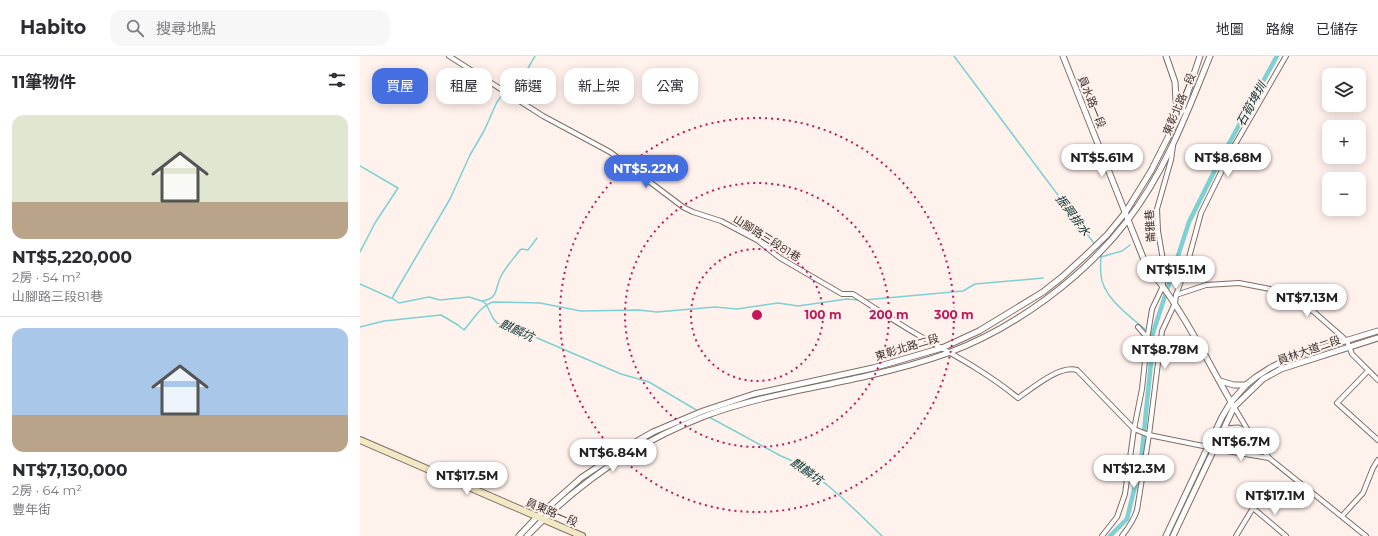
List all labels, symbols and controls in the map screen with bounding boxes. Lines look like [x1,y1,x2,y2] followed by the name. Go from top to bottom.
[110,10,390,46] search box
[20,16,86,39] text: Habito
[124,17,146,39] icon: search
[156,19,216,38] text: 搜尋地點
[1216,20,1244,38] text: 地圖
[1266,20,1294,38] text: 路線
[1316,20,1358,38] text: 已儲存
[372,68,428,104] chip: 買屋
[436,68,492,104] chip: 租屋
[500,68,556,104] chip: 篩選
[564,68,634,104] chip: 新上架
[642,68,698,104] chip: 公寓
[1322,68,1366,216] map controls
[1322,68,1366,112] button: layers
[326,69,348,91] icon: filters
[1160,71,1198,137] street label: 東彰北路一段
[12,72,76,92] text: 11筆物件
[1075,74,1109,130] street label: 員水路一段
[1233,78,1270,129] water label: 石筍埤圳
[1322,120,1366,164] button: +
[144,141,216,213] icon: home
[1061,144,1143,178] pin: NT$5.61M
[1187,144,1269,178] pin: NT$8.68M
[1070,149,1134,165] text: NT$5.61M
[1194,149,1262,165] text: NT$8.68M
[605,155,687,189] pin: NT$5.22M
[613,160,679,176] text: NT$5.22M
[1322,172,1366,216] button: −
[1053,191,1094,239] water label: 振興排水
[1142,209,1158,243] street label: 崙雅巷
[731,212,803,264] street label: 山腳路三段81巷
[12,247,132,267] text: NT$5,220,000
[1135,256,1217,290] pin: NT$15.1M
[1146,261,1206,277] text: NT$15.1M
[12,269,81,285] text: 2房 · 54 m²
[1266,284,1348,318] pin: NT$7.13M
[12,288,103,304] text: 山腳路三段81巷
[1276,289,1338,305] text: NT$7.13M
[805,307,841,322] text: 100 m
[869,307,909,322] text: 200 m
[933,307,974,322] text: 300 m
[750,308,764,322] centre of rings
[498,316,538,345] water label: 麒麟坑
[873,331,941,363] street label: 東彰北路二段
[1276,333,1342,367] street label: 員林大道二段
[1124,336,1206,370] pin: NT$8.78M
[1131,341,1199,357] text: NT$8.78M
[144,354,216,426] icon: home
[1204,428,1278,462] pin: NT$6.7M
[1212,433,1270,449] text: NT$6.7M
[572,439,654,473] pin: NT$6.84M
[579,444,647,460] text: NT$6.84M
[788,455,828,489] water label: 麒麟坑
[1093,455,1175,489] pin: NT$12.3M
[12,460,128,480] text: NT$7,130,000
[1102,460,1166,476] text: NT$12.3M
[426,462,508,496] pin: NT$17.5M
[436,467,498,483] text: NT$17.5M
[12,482,82,498] text: 2房 · 64 m²
[1234,482,1316,516] pin: NT$17.1M
[1245,487,1305,503] text: NT$17.1M
[524,495,580,529] street label: 員東路一段
[12,501,51,517] text: 豐年街

